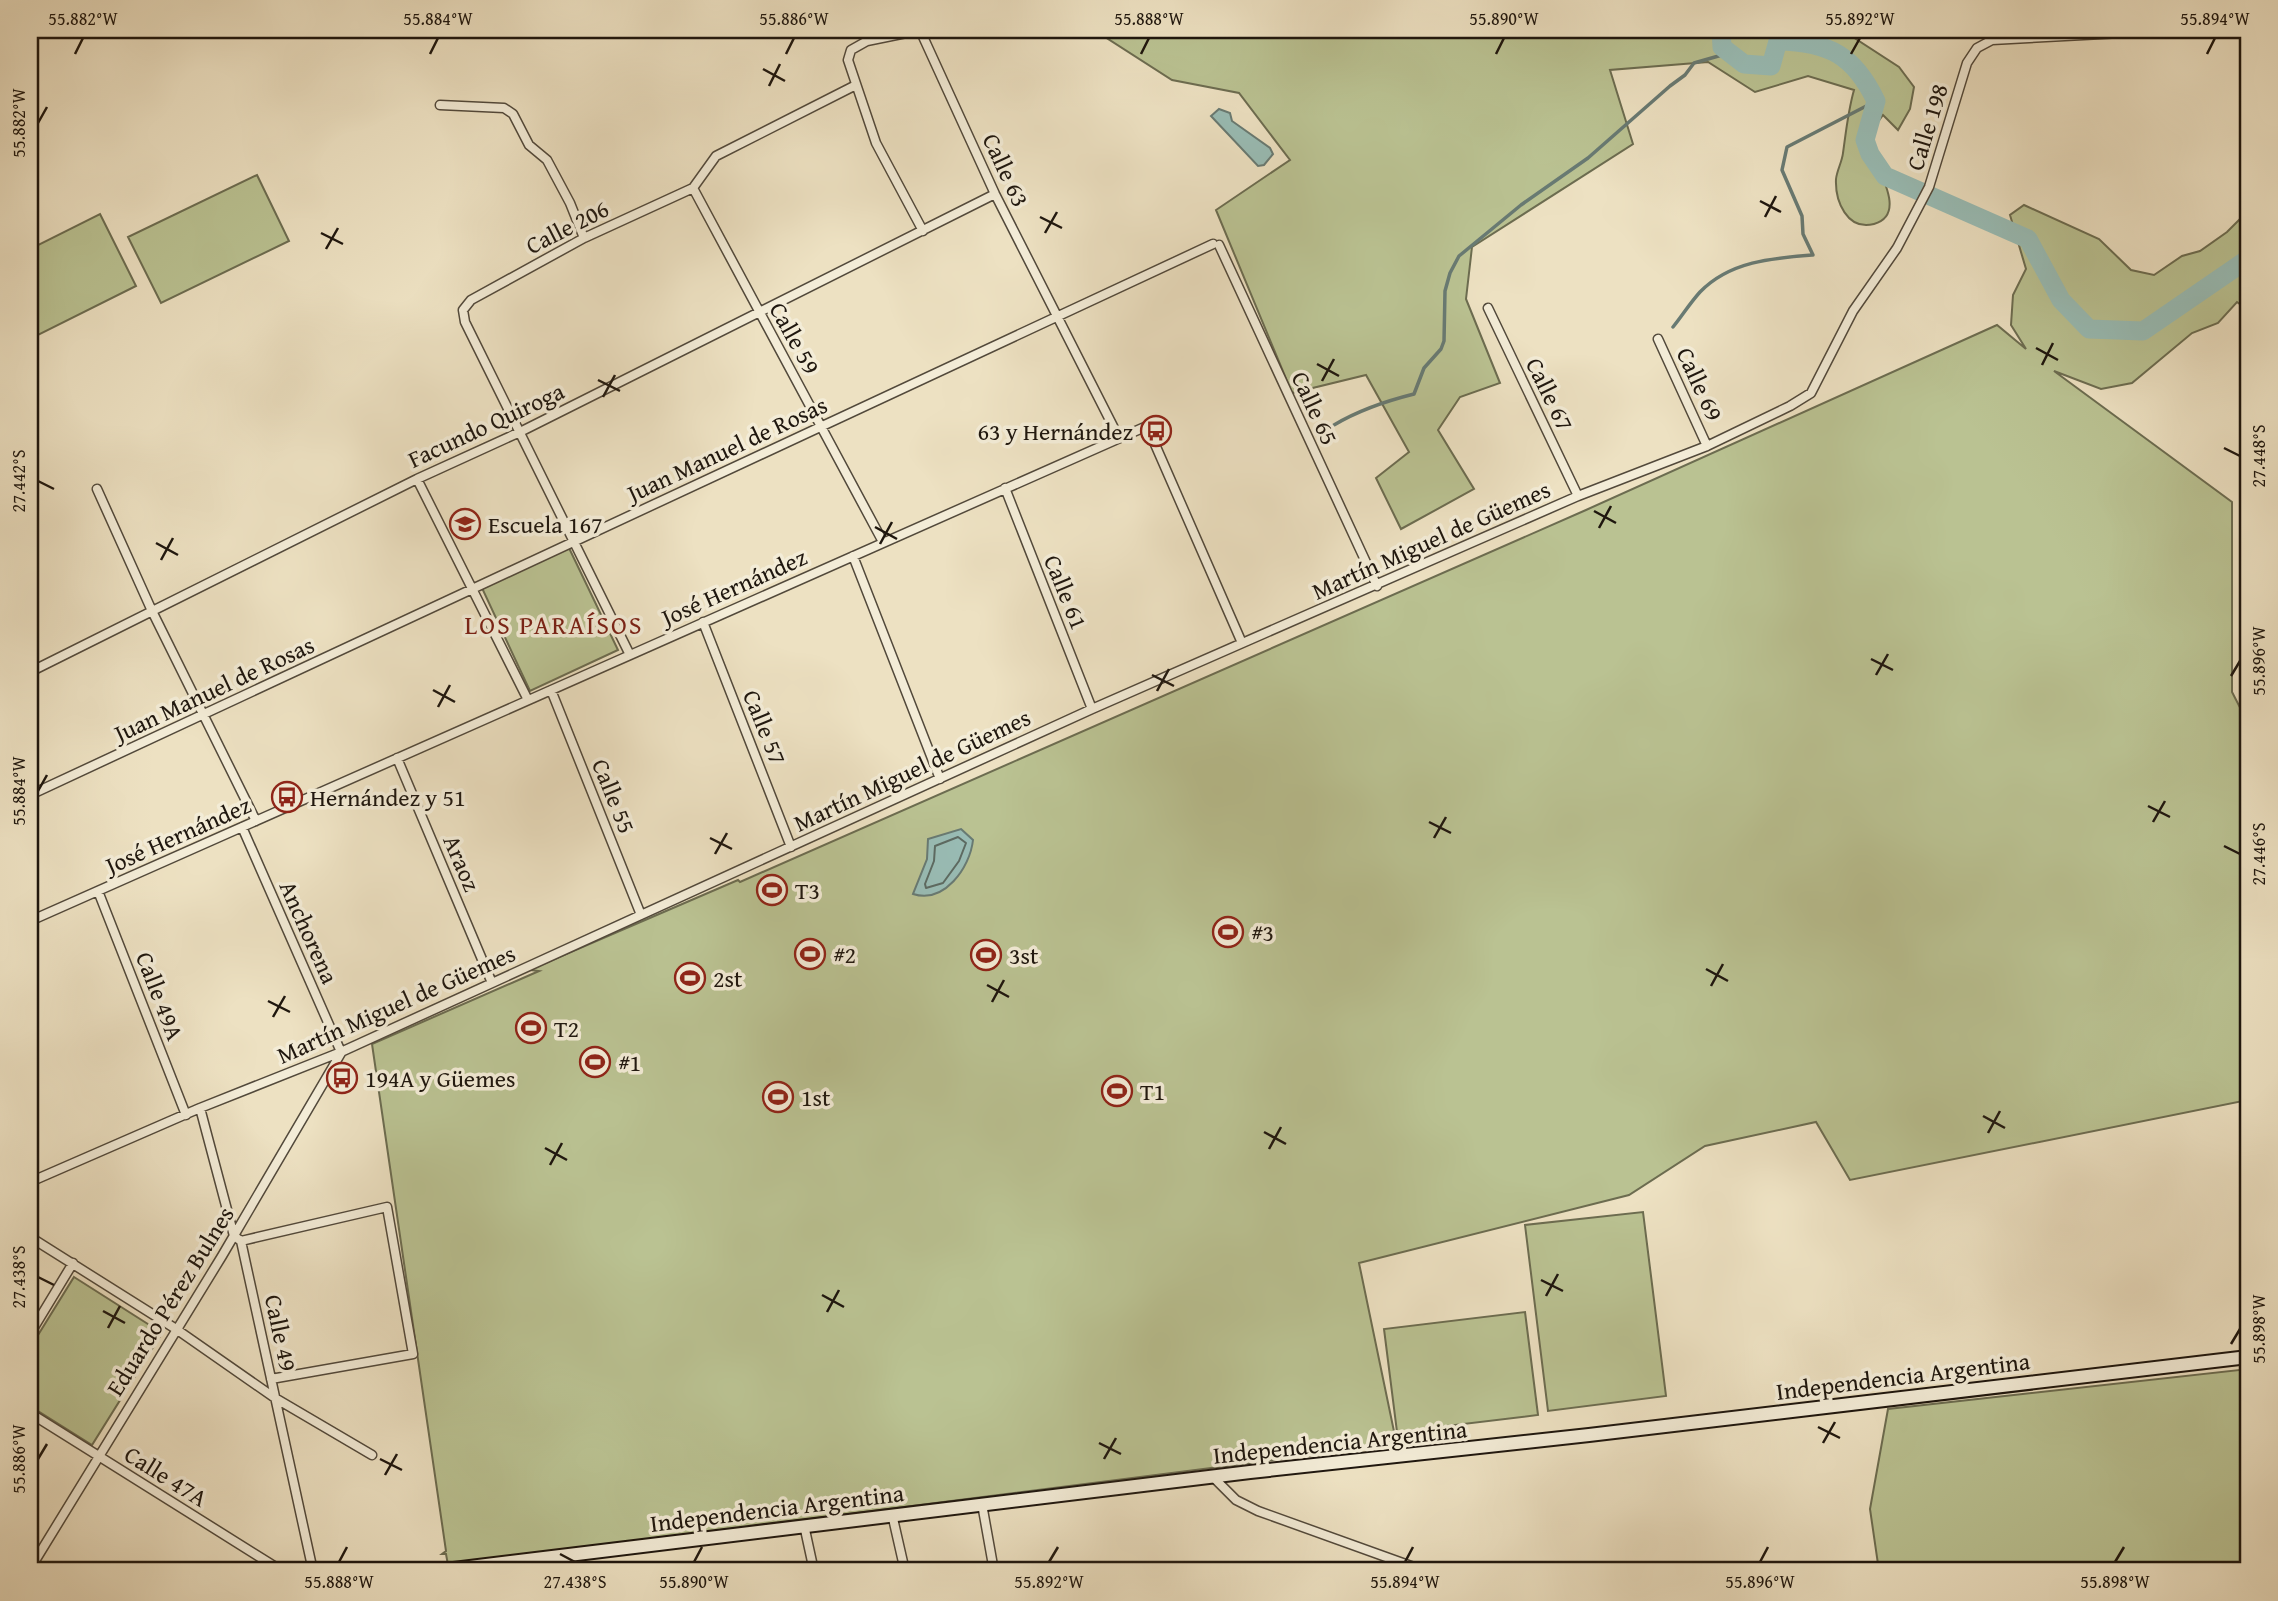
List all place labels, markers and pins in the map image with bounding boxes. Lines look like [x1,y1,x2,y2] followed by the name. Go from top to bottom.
[977,414,1133,449] place label: 63 y Hernández
[1139,414,1173,448] bus stop icon: 63 y Hernández
[448,507,482,541] school or university icon: Escuela 167
[488,507,603,542] place label: Escuela 167
[270,780,304,814] bus stop icon: Hernández y 51
[310,780,466,815] place label: Hernández y 51
[755,873,789,907] sports icon: T3
[795,873,820,908] place label: T3
[1211,915,1245,949] sports icon: #3
[1251,915,1274,950] place label: #3
[793,937,827,971] sports icon: #2
[833,937,856,972] place label: #2
[969,938,1003,972] sports icon: 3st
[1009,938,1039,973] place label: 3st
[673,961,707,995] sports icon: 2st
[713,961,743,996] place label: 2st
[514,1011,548,1045] sports icon: T2
[554,1011,579,1046] place label: T2
[578,1045,612,1079] sports icon: #1
[618,1045,641,1080] place label: #1
[325,1061,359,1095] bus stop icon: 194A y Güemes
[365,1061,516,1096] place label: 194A y Güemes
[1100,1074,1134,1108] sports icon: T1
[1140,1074,1165,1109] place label: T1
[761,1080,795,1114] sports icon: 1st
[801,1080,831,1115] place label: 1st

